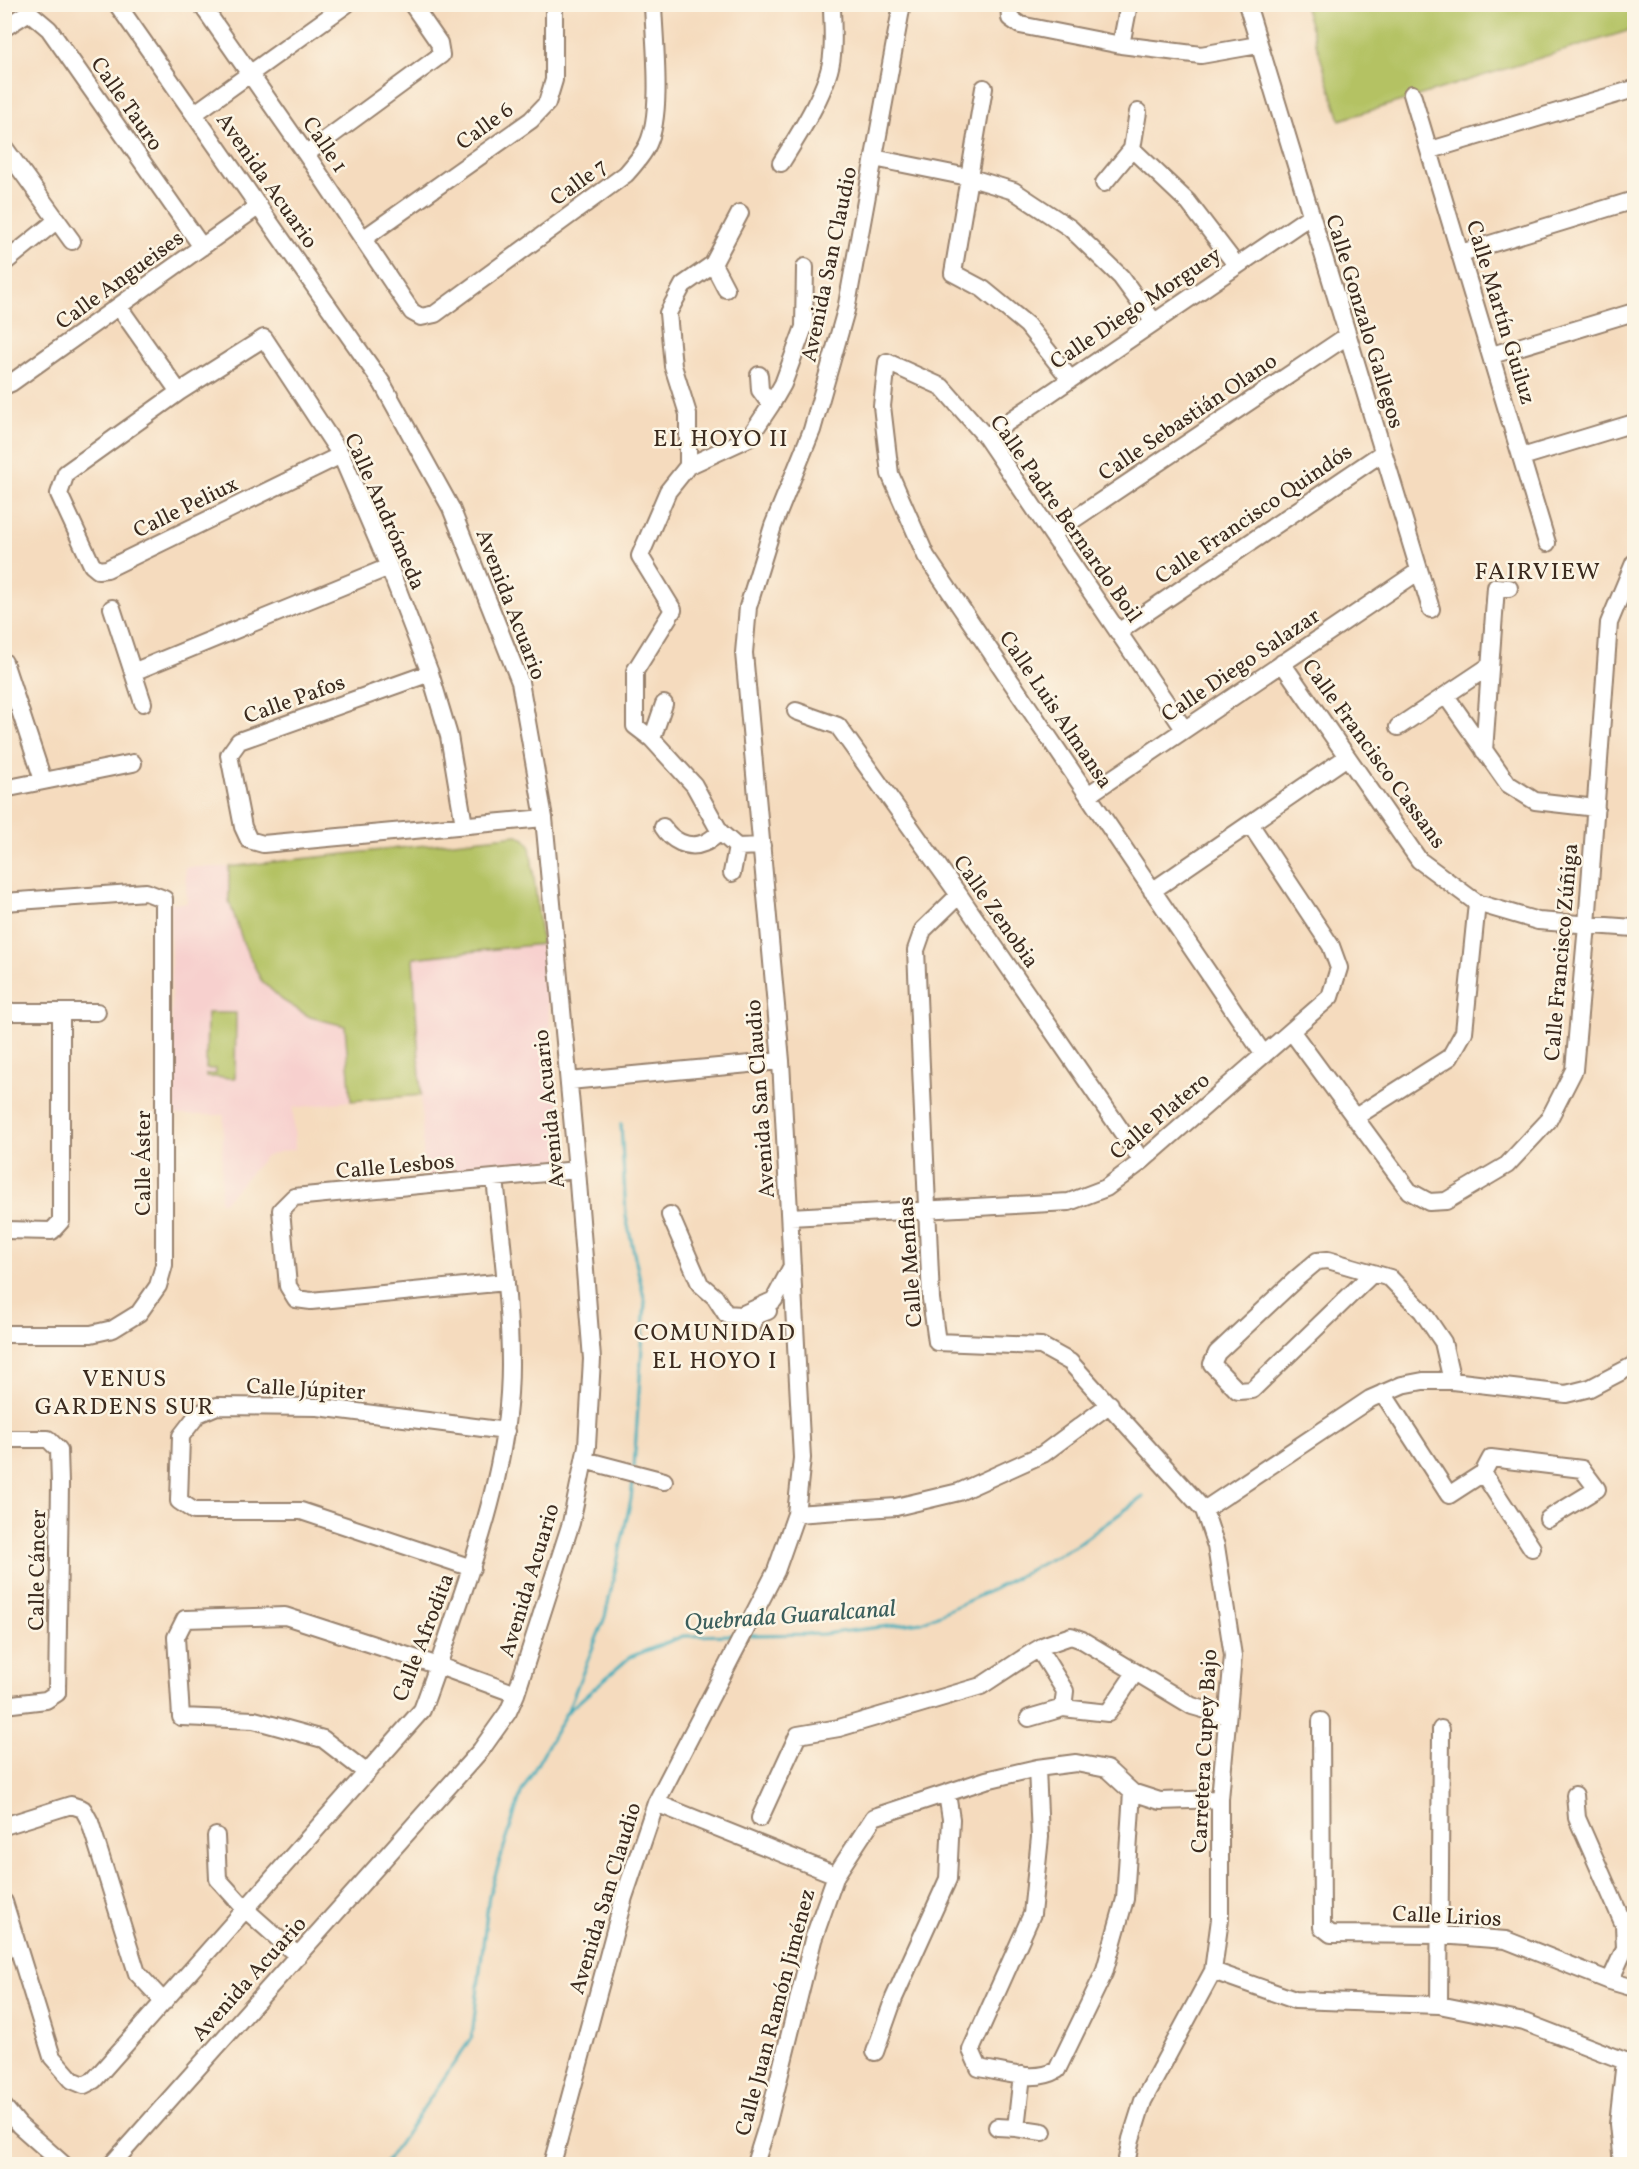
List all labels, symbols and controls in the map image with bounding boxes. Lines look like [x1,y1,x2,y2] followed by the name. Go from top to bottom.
[82,51,170,158] street label: Calle Tauro
[450,96,521,159] street label: Calle 6
[208,107,324,256] street label: Avenida Acuario
[294,111,354,180] street label: Calle 1
[544,152,614,214] street label: Calle 7
[795,164,866,365] street label: Avenida San Claudio
[1316,211,1411,432] street label: Calle Gonzalo Gallegos
[1457,217,1542,409] street label: Calle Martín Guiluz
[50,224,191,338] street label: Calle Angueises
[1045,240,1228,378] street label: Calle Diego Morguey
[1093,347,1284,490] street label: Calle Sebastián Olano
[981,409,1149,630] street label: Calle Padre Bernardo Boil
[653,423,789,457] district label: EL HOYO II
[335,429,432,595] street label: Calle Andrómeda
[1150,437,1359,593] street label: Calle Francisco Quindós
[128,470,244,547] street label: Calle Peliux
[467,525,553,685] street label: Avenida Acuario
[1475,556,1601,590] district label: FAIRVIEW
[1156,601,1327,731] street label: Calle Diego Salazar
[990,625,1119,796] street label: Calle Luis Almansa
[1293,653,1452,856] street label: Calle Francisco Cassans
[240,668,350,733] street label: Calle Pafos
[1538,842,1587,1062] street label: Calle Francisco Zúñiga
[944,850,1045,975] street label: Calle Zenobia
[739,998,784,1199] street label: Avenida San Claudio
[527,1028,574,1190] street label: Avenida Acuario
[1104,1066,1217,1168] street label: Calle Platero
[129,1110,160,1216] street label: Calle Áster
[335,1147,456,1188] street label: Calle Lesbos
[891,1195,932,1328] street label: Calle Menfias
[634,1317,796,1379] district label: COMUNIDAD EL HOYO I
[35,1363,215,1425] district label: VENUS GARDENS SUR
[245,1372,366,1409] street label: Calle Júpiter
[492,1500,569,1661] street label: Avenida Acuario
[22,1509,55,1631] street label: Calle Cáncer
[386,1569,463,1706] street label: Calle Afrodita
[683,1593,897,1641] water label: Quebrada Guaralcanal
[1185,1648,1226,1854] street label: Carretera Cupey Bajo
[562,1799,650,1999] street label: Avenida San Claudio
[729,1886,824,2140] street label: Calle Juan Ramón Jiménez
[1392,1899,1502,1936] street label: Calle Lirios
[185,1910,315,2049] street label: Avenida Acuario

